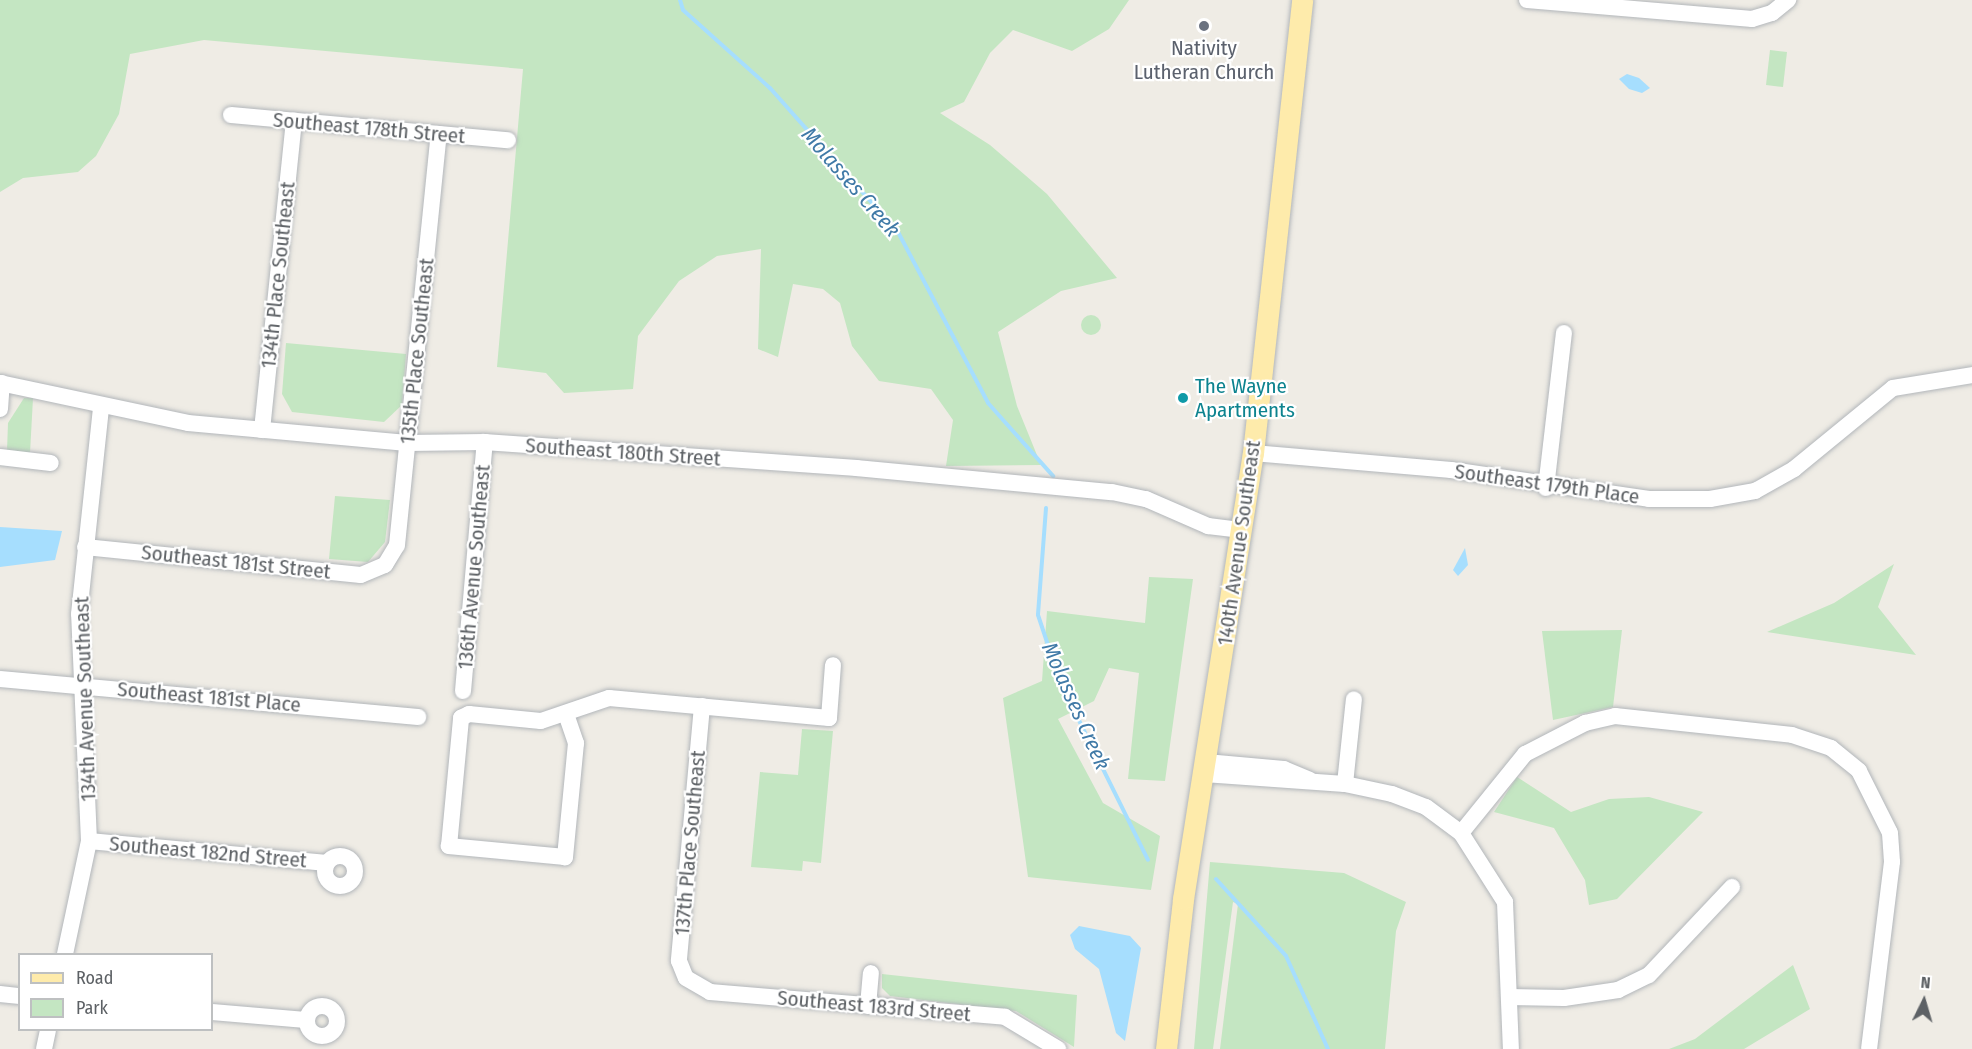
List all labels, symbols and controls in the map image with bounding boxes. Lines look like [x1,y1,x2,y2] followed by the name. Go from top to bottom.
[1197,19,1211,33] marker: Nativity Lutheran Church
[1134,35,1274,85] place label: Nativity Lutheran Church
[272,107,466,149] street label: Southeast 178th Street
[796,122,906,242] water label: Molasses Creek
[256,180,300,370] street label: 134th Place Southeast
[395,257,439,445] street label: 135th Place Southeast
[1195,373,1295,423] place label: The Wayne Apartments
[1176,391,1190,405] marker: The Wayne Apartments
[525,433,721,471] street label: Southeast 180th Street
[1212,439,1266,647] street label: 140th Avenue Southeast
[1453,459,1641,509] street label: Southeast 179th Place
[452,464,496,670] street label: 136th Avenue Southeast
[140,540,332,584] street label: Southeast 181st Street
[69,596,101,802] street label: 134th Avenue Southeast
[1036,638,1116,774] water label: Molasses Creek
[116,676,302,718] street label: Southeast 181st Place
[669,749,711,937] street label: 137th Place Southeast
[108,831,308,873] street label: Southeast 182nd Street
[18,953,213,1031] legend
[76,967,113,989] text: Road
[1894,971,1954,1031] north arrow
[1920,973,1931,992] text: N
[776,985,972,1027] street label: Southeast 183rd Street
[76,997,108,1019] text: Park

